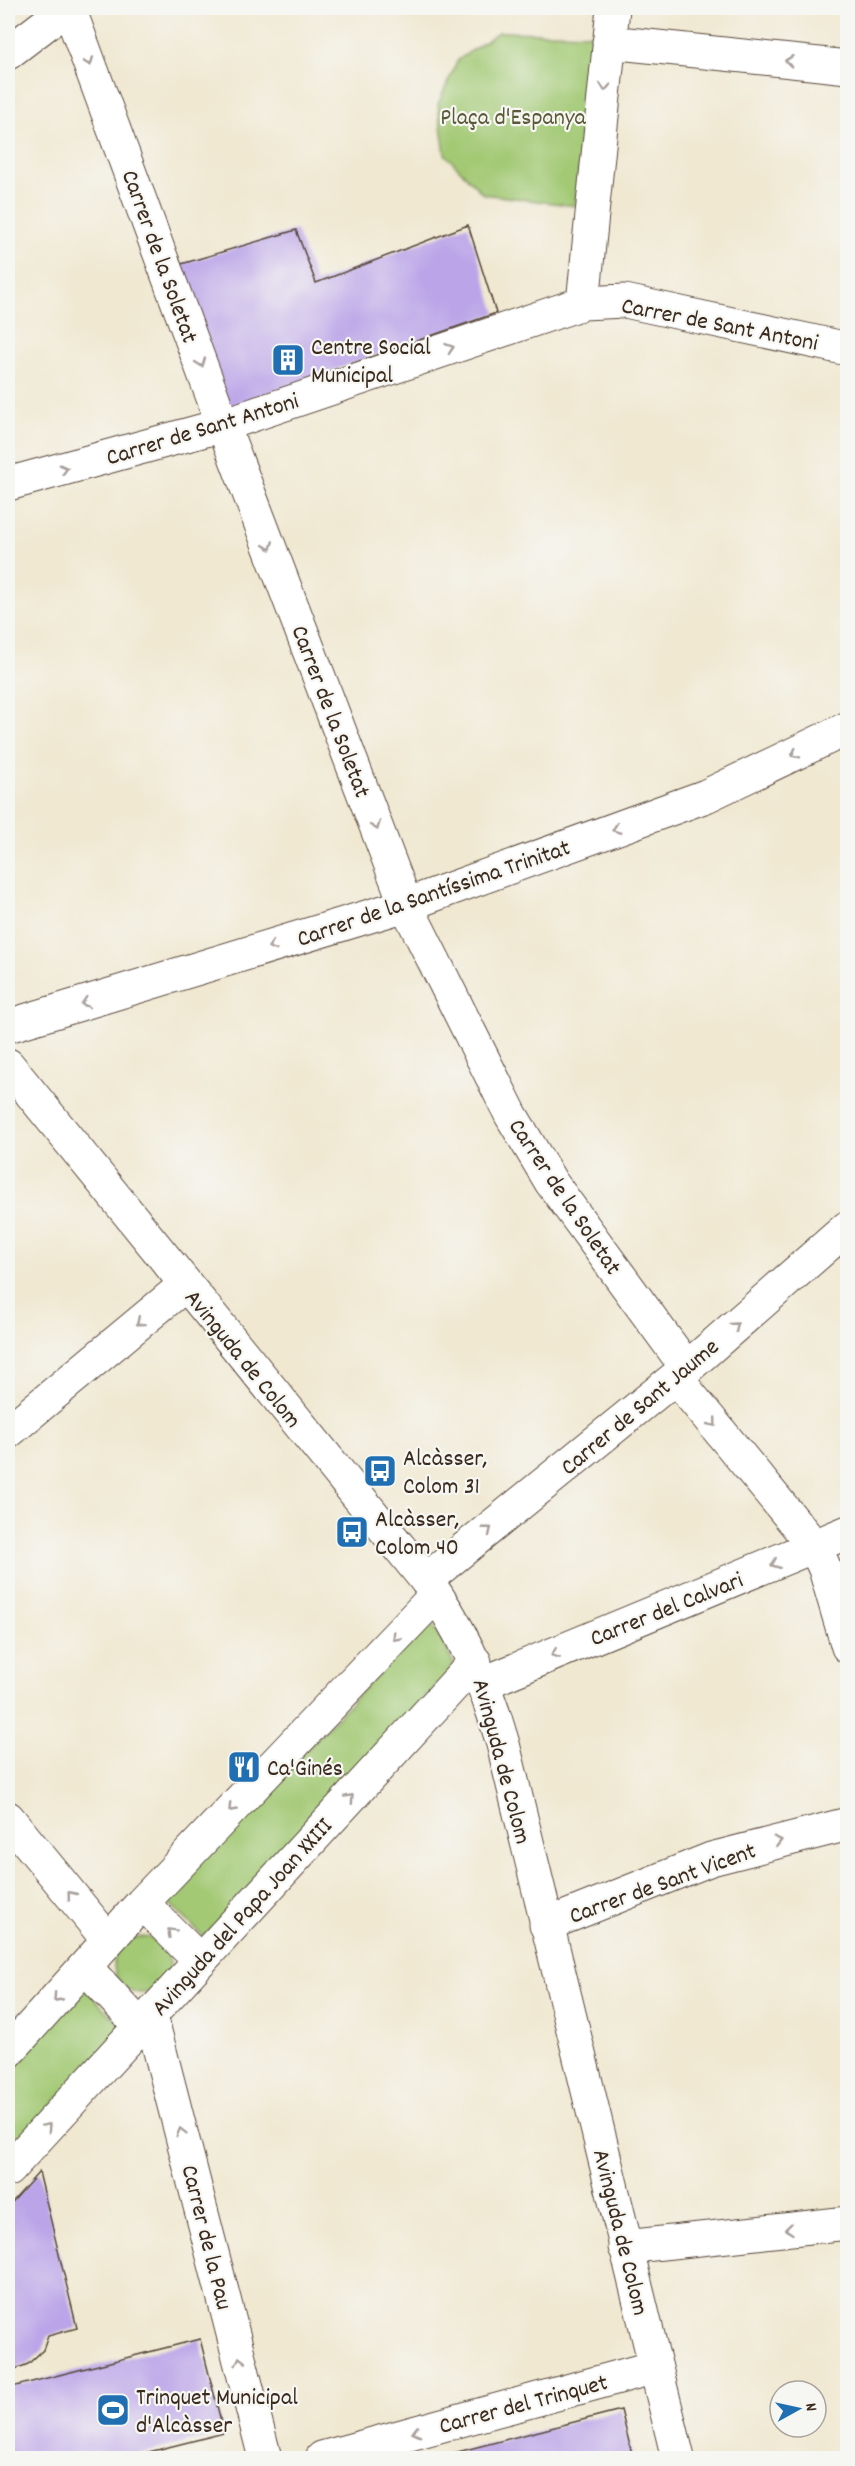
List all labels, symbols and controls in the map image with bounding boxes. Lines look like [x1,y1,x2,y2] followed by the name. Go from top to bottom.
[785,55,794,68] one-way arrow
[82,57,95,67] one-way arrow
[599,82,612,91] one-way arrow
[440,102,587,136] park label: Plaça d'Espanya
[111,166,205,349] street label: Carrer de la Soletat
[618,290,821,362] street label: Carrer de Sant Antoni
[311,332,431,394] place label: Centre Social Municipal
[270,342,306,378] building icon: Centre Social Municipal
[444,342,455,355] one-way arrow
[193,358,206,368] one-way arrow
[102,385,303,476] street label: Carrer de Sant Antoni
[59,463,69,476] one-way arrow
[262,540,275,551] one-way arrow
[281,621,378,803] street label: Carrer de la Soletat
[791,747,802,759] one-way arrow
[369,820,382,831] one-way arrow
[611,822,621,835] one-way arrow
[293,832,575,958] street label: Carrer de la Santíssima Trinitat
[267,939,278,951] one-way arrow
[80,996,91,1008] one-way arrow
[498,1113,629,1283] street label: Carrer de la Soletat
[175,1283,308,1437] street label: Avinguda de Colom
[136,1315,147,1326] one-way arrow
[728,1322,739,1333] one-way arrow
[554,1332,728,1485] street label: Carrer de Sant Jaume
[706,1416,717,1427] one-way arrow
[403,1443,488,1505] place label: Alcàsser, Colom 31
[362,1453,398,1489] bus stop icon: Alcàsser, Colom 31
[375,1504,460,1566] place label: Alcàsser, Colom 40
[334,1514,370,1550] bus stop icon: Alcàsser, Colom 40
[481,1526,492,1537] one-way arrow
[770,1557,781,1569] one-way arrow
[586,1565,749,1657] street label: Carrer del Calvari
[392,1630,403,1640] one-way arrow
[551,1647,562,1659] one-way arrow
[462,1675,539,1848] street label: Avinguda de Colom
[226,1749,262,1785] restaurant icon: Ca'Ginés
[267,1753,343,1787] place label: Ca'Ginés
[342,1794,353,1805] one-way arrow
[229,1801,240,1812] one-way arrow
[145,1811,342,2025] street label: Avinguda del Papa Joan XXIII
[565,1835,761,1934] street label: Carrer de Sant Vicent
[773,1835,783,1848] one-way arrow
[67,1891,78,1902] one-way arrow
[167,1928,178,1939] one-way arrow
[53,1991,64,2001] one-way arrow
[40,2123,51,2134] one-way arrow
[175,2127,188,2137] one-way arrow
[582,2146,656,2319] street label: Avinguda de Colom
[171,2162,240,2314] street label: Carrer de la Pau
[785,2222,794,2235] one-way arrow
[234,2356,247,2366] one-way arrow
[436,2367,612,2445] street label: Carrer del Trinquet
[768,2379,828,2439] north arrow
[136,2382,298,2444] place label: Trinquet Municipal d'Alcàsser
[95,2392,131,2428] sports icon: Trinquet Municipal d'Alcàsser
[798,2402,822,2413] text: N
[411,2425,421,2438] one-way arrow

